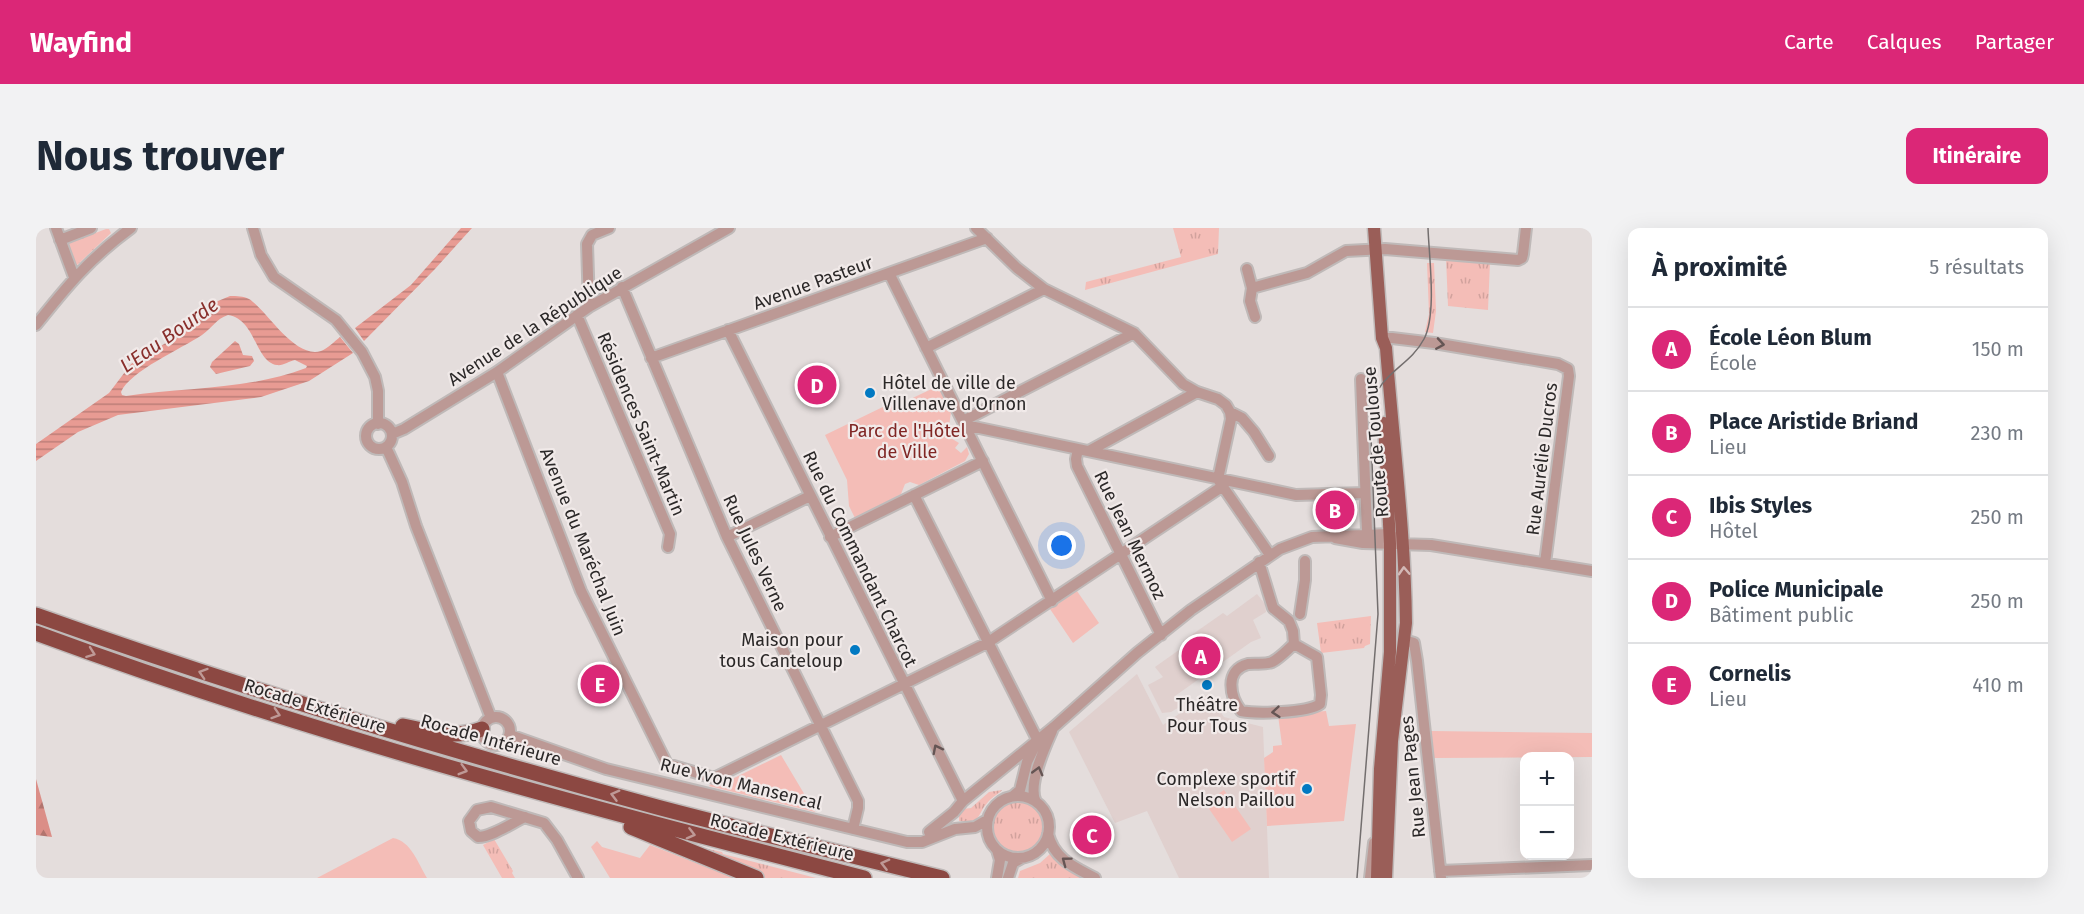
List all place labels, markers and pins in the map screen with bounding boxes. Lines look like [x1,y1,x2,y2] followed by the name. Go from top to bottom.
[798,362,836,408] pin: D
[882,372,1027,415] place label: Hôtel de ville de Villenave d'Ornon
[863,386,877,400] marker: Hôtel de ville de Villenave d'Ornon
[1316,488,1354,532] pin: B
[719,629,843,672] place label: Maison pour tous Canteloup
[1182,634,1220,678] pin: A
[848,643,862,657] marker: Maison pour tous Canteloup
[580,662,620,706] pin: E
[1200,678,1214,692] marker: Théâtre Pour Tous
[1167,694,1247,737] place label: Théâtre Pour Tous
[1157,768,1297,811] place label: Complexe sportif Nelson Paillou
[1300,782,1314,796] marker: Complexe sportif Nelson Paillou
[1072,812,1112,858] pin: C

